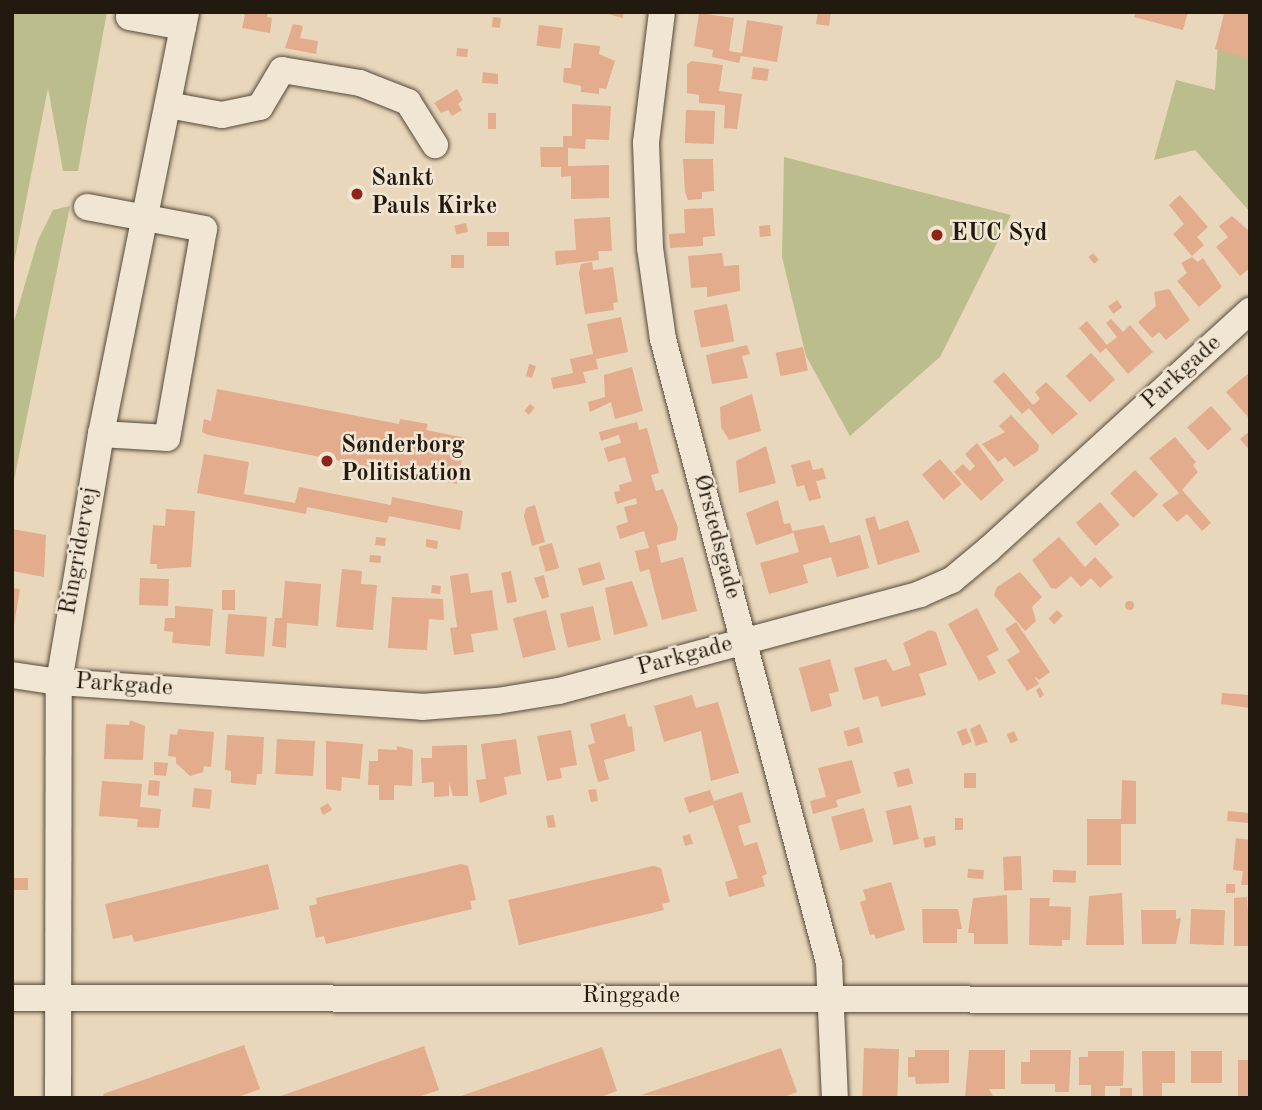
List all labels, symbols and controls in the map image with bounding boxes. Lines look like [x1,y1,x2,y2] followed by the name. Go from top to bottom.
[371,166,497,222] place label: Sankt Pauls Kirke
[349,186,365,202] marker: Sankt Pauls Kirke
[951,221,1047,249] place label: EUC Syd
[929,227,945,243] marker: EUC Syd
[1136,330,1228,416] street label: Parkgade
[341,433,472,489] place label: Sønderborg Politistation
[319,453,335,469] marker: Sønderborg Politistation
[686,472,746,602] street label: Ørstedsgade
[55,485,105,617] street label: Ringridervej
[634,630,736,684] street label: Parkgade
[74,668,174,704] street label: Parkgade
[582,983,680,1011] street label: Ringgade

